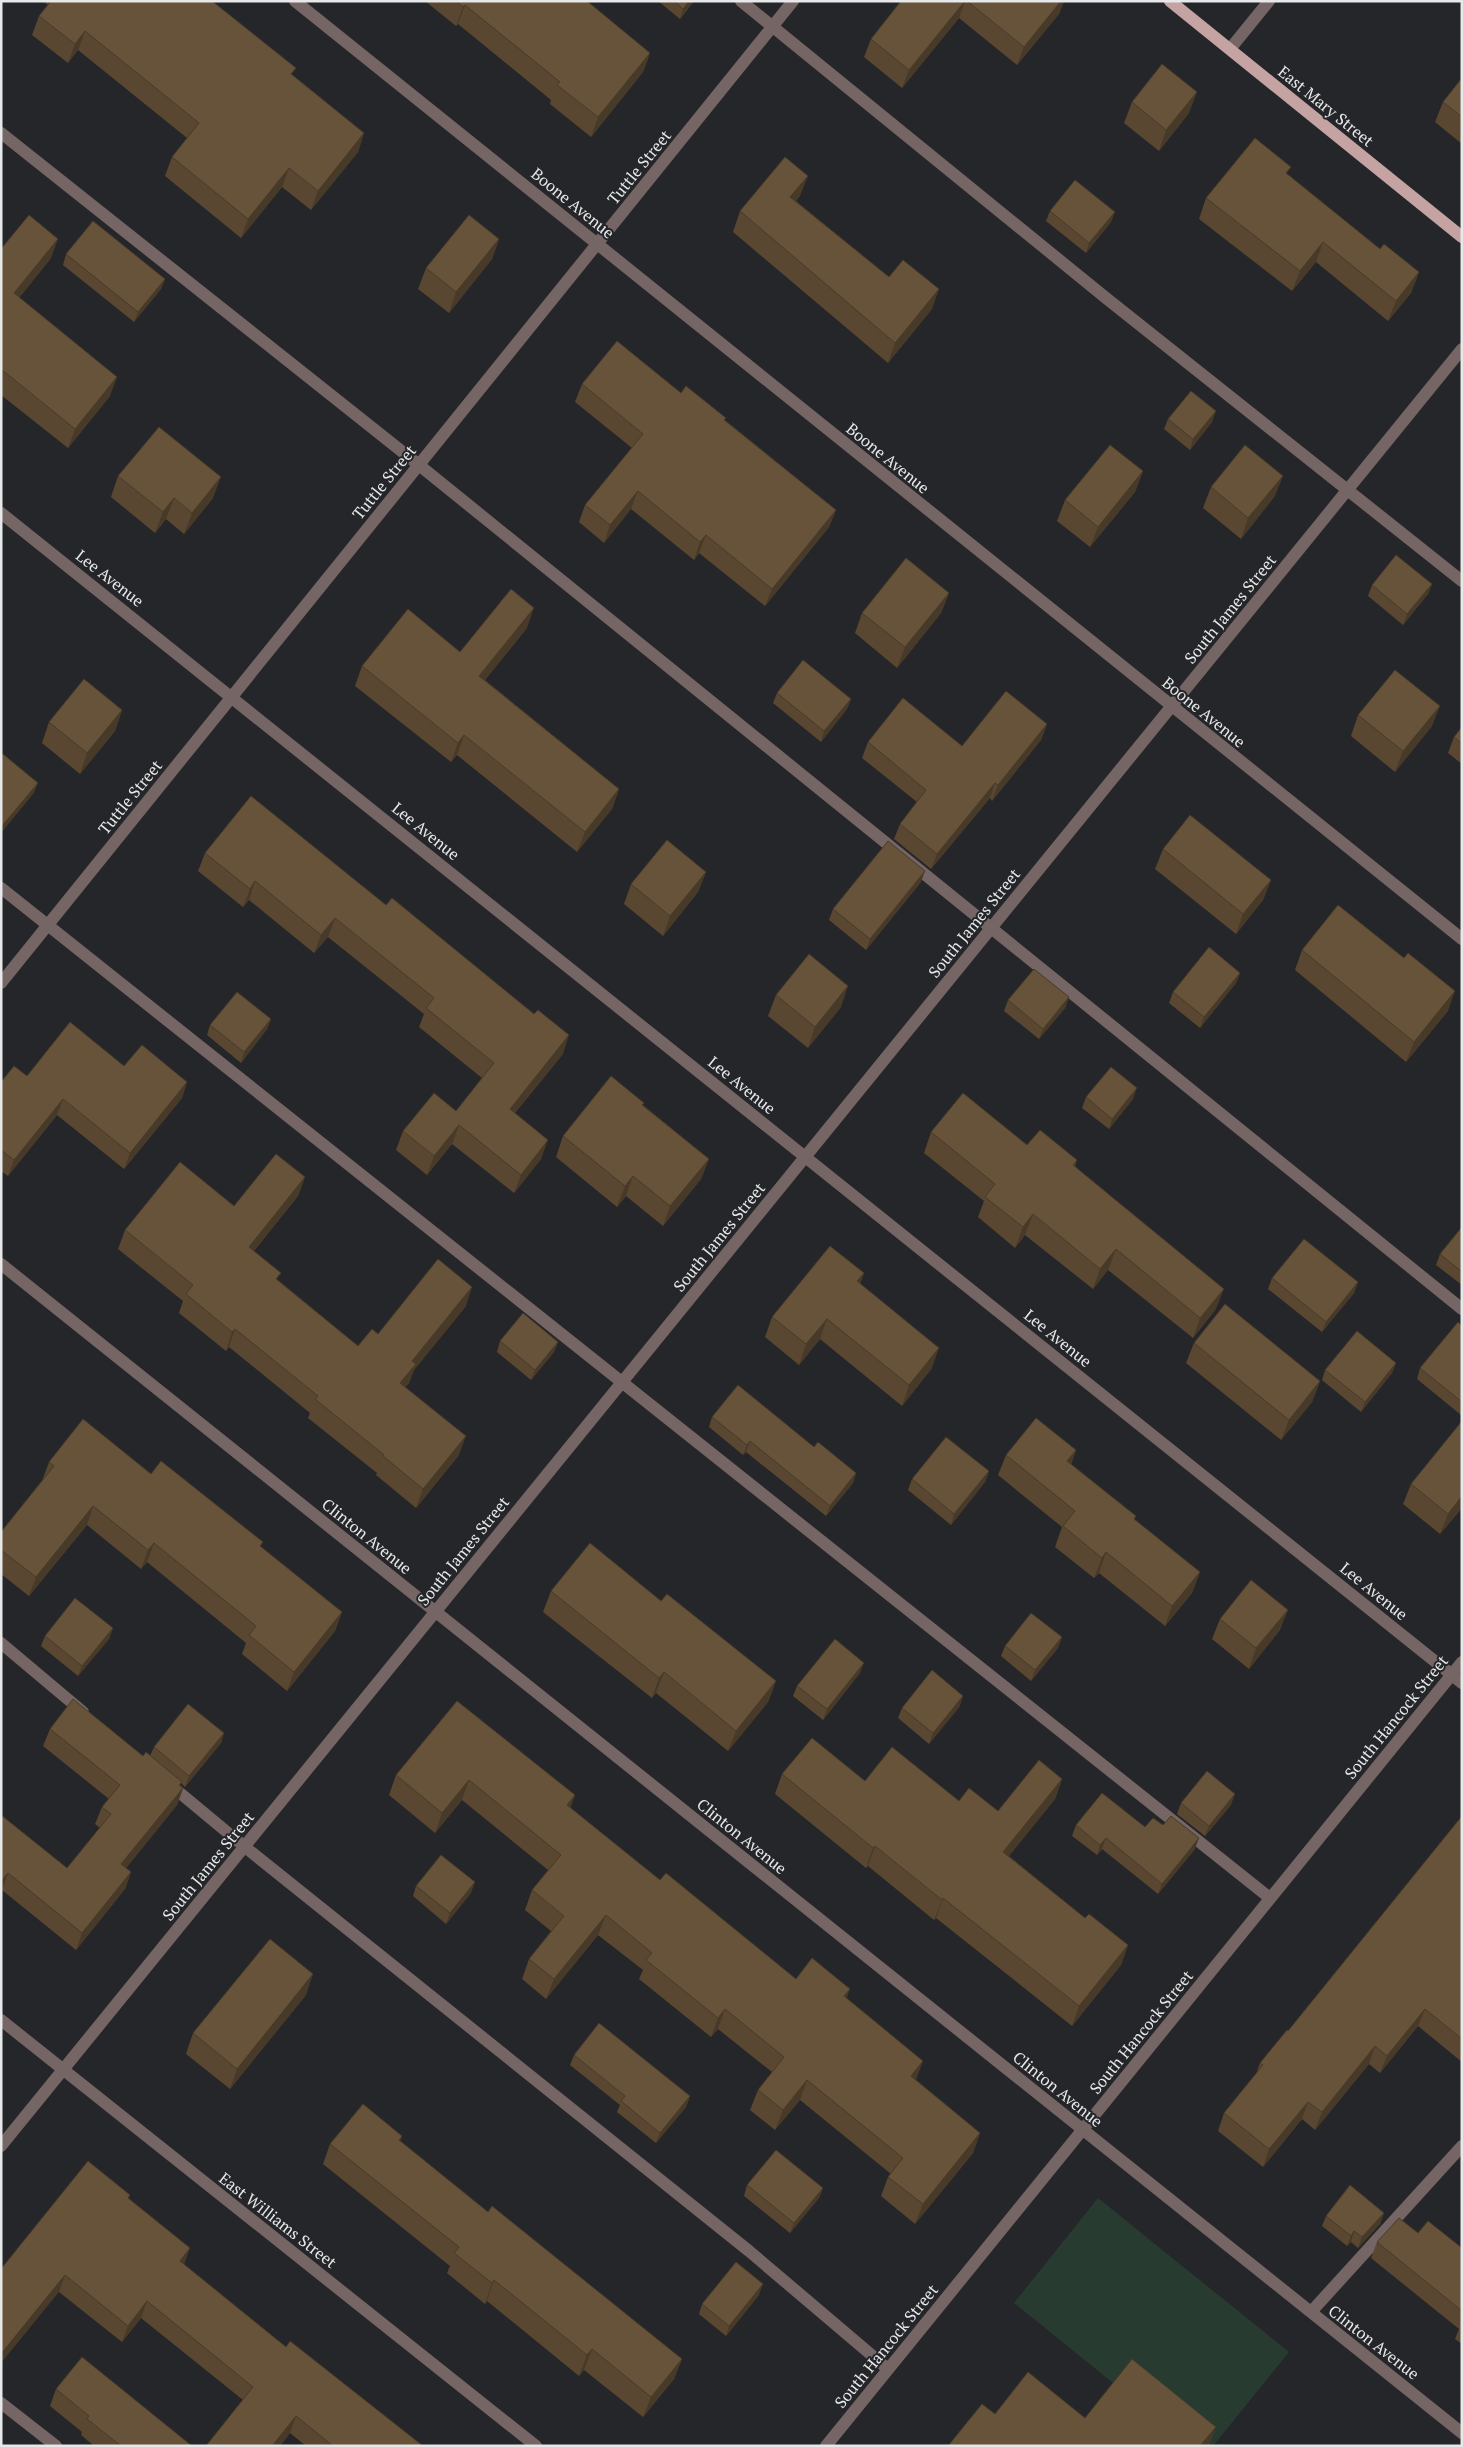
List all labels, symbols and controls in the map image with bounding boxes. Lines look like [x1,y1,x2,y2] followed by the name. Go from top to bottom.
[1274,61,1378,151] street label: East Mary Street
[602,125,676,209] street label: Tuttle Street
[527,163,619,243] street label: Boone Avenue
[842,418,934,498] street label: Boone Avenue
[347,440,421,524] street label: Tuttle Street
[71,544,149,612] street label: Lee Avenue
[1179,550,1281,668] street label: South James Street
[1158,672,1250,752] street label: Boone Avenue
[93,755,167,839] street label: Tuttle Street
[388,797,464,865] street label: Lee Avenue
[923,864,1025,982] street label: South James Street
[704,1051,780,1119] street label: Lee Avenue
[668,1178,770,1296] street label: South James Street
[1020,1304,1096,1372] street label: Lee Avenue
[412,1492,514,1610] street label: South James Street
[317,1493,417,1579] street label: Clinton Avenue
[1336,1557,1412,1625] street label: Lee Avenue
[1339,1650,1453,1784] street label: South Hancock Street
[692,1793,792,1879] street label: Clinton Avenue
[157,1807,259,1925] street label: South James Street
[1084,1965,1198,2099] street label: South Hancock Street
[1008,2046,1108,2132] street label: Clinton Avenue
[215,2167,341,2273] street label: East Williams Street
[829,2279,943,2413] street label: South Hancock Street
[1324,2300,1424,2384] street label: Clinton Avenue

